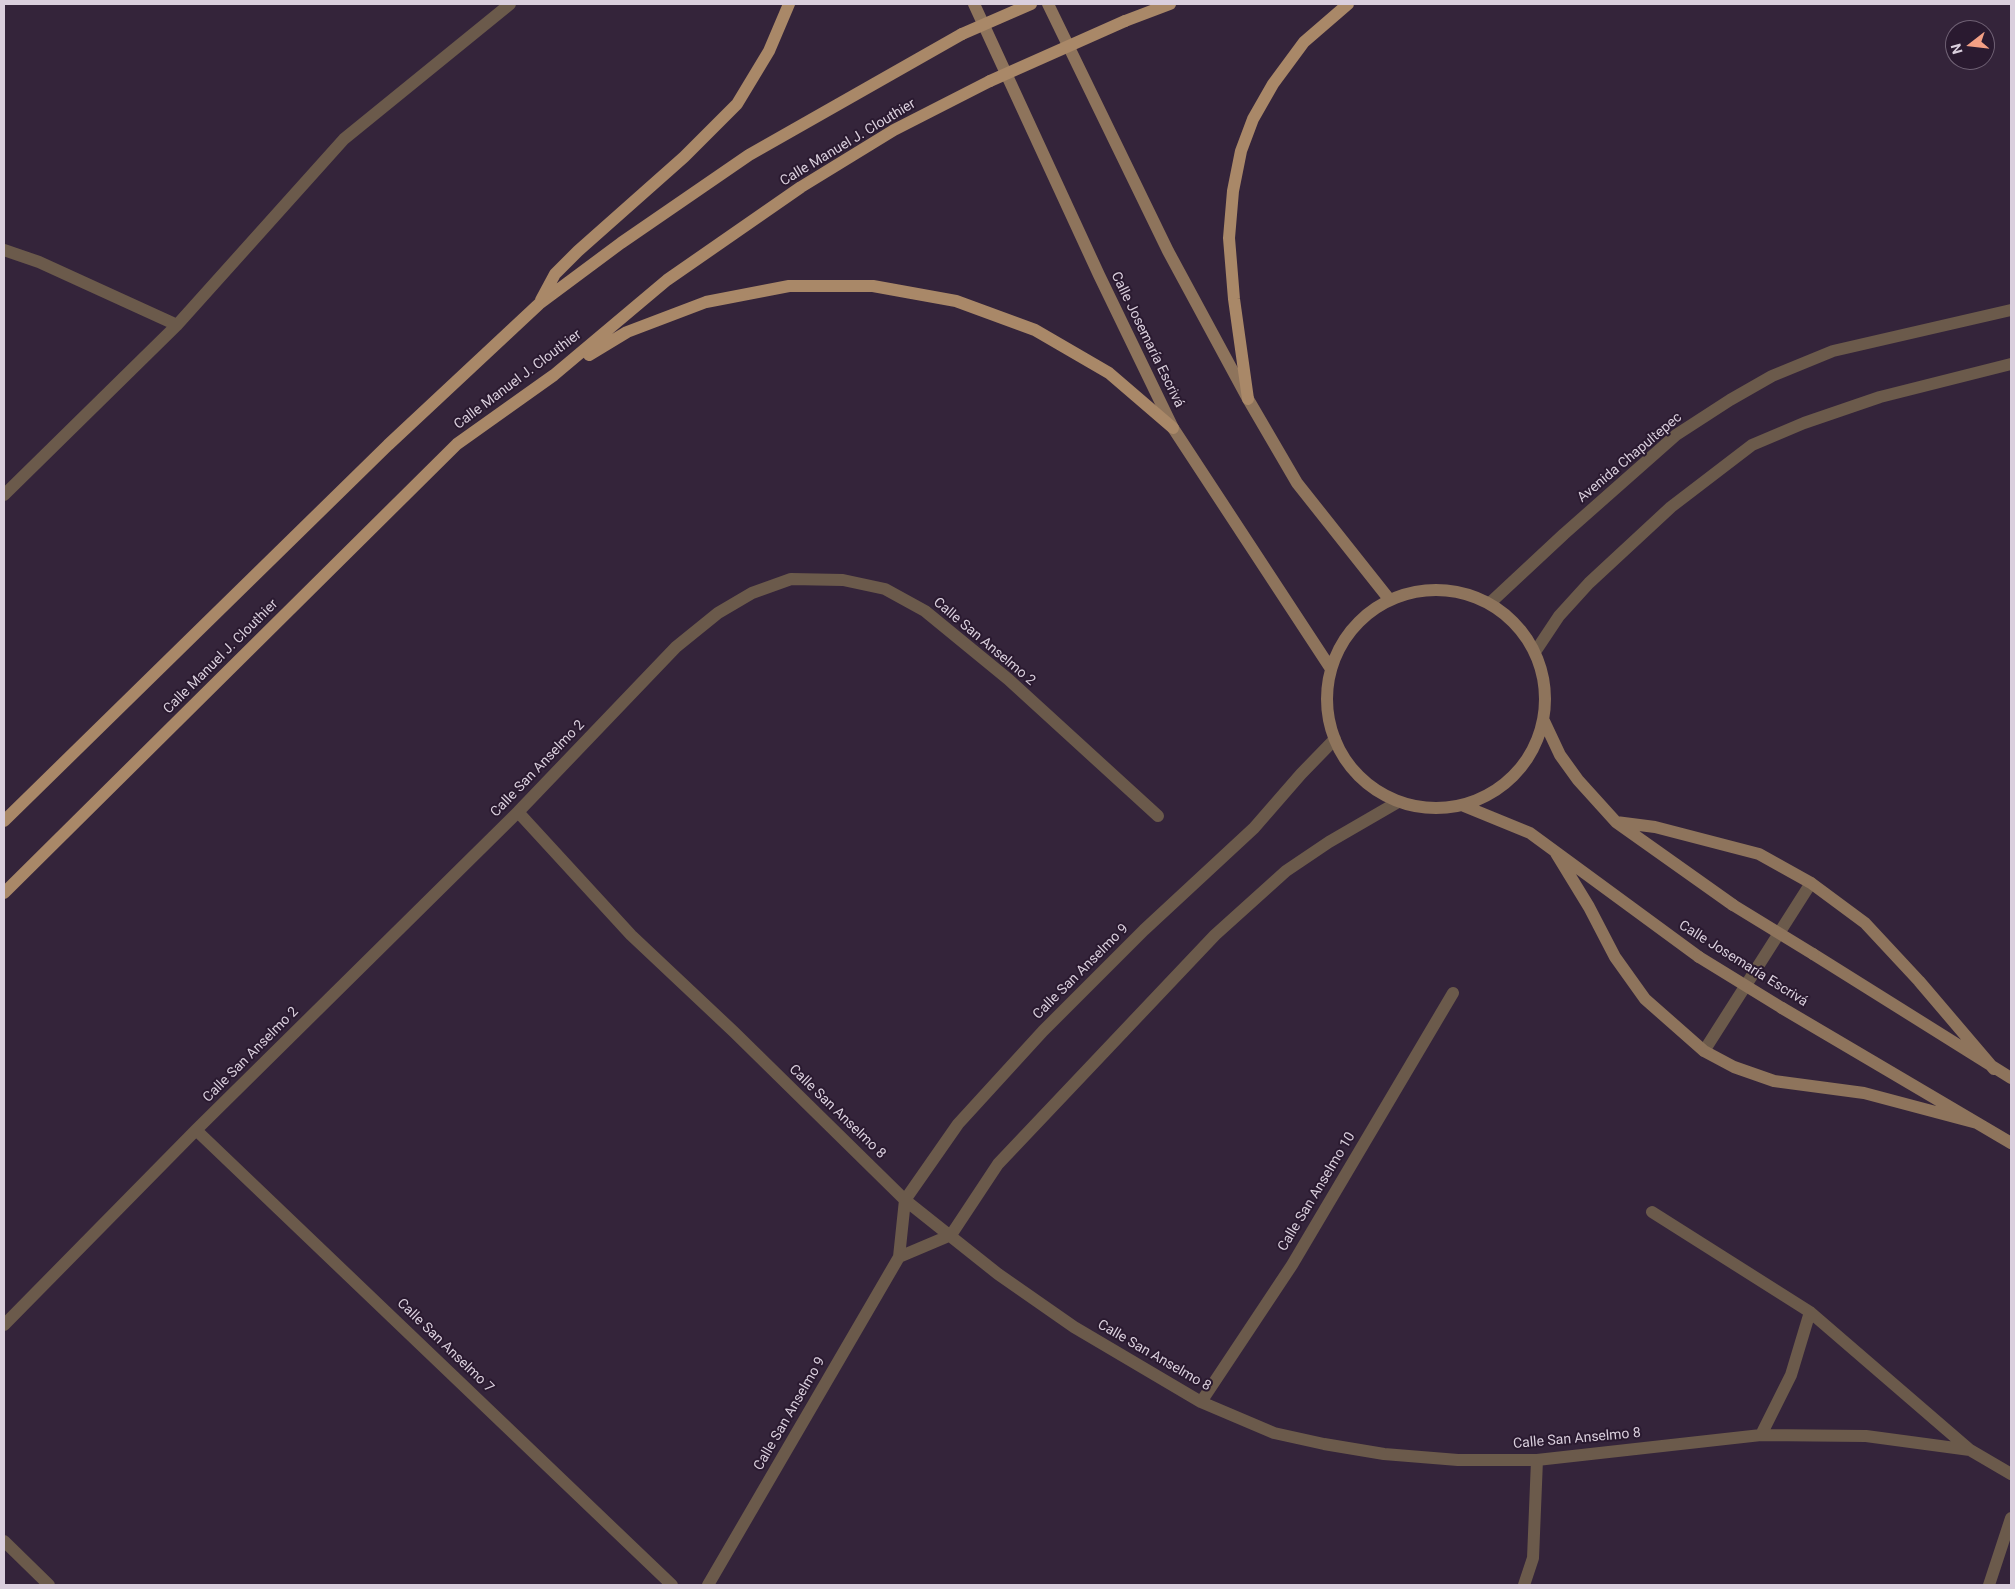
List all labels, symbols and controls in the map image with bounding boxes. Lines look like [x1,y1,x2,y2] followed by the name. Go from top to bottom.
[1945,20,1995,70] north arrow
[1947,42,1966,56] text: N
[777,96,919,190] street label: Calle Manuel J. Clouthier
[1107,269,1187,411] street label: Calle Josemaría Escrivá
[451,327,585,433] street label: Calle Manuel J. Clouthier
[1574,409,1686,507] street label: Avenida Chapultepec
[930,594,1038,690] street label: Calle San Anselmo 2
[160,596,282,718] street label: Calle Manuel J. Clouthier
[487,717,589,821] street label: Calle San Anselmo 2
[1675,917,1811,1011] street label: Calle Josemaría Escrivá
[1030,921,1132,1023] street label: Calle San Anselmo 9
[200,1004,302,1106] street label: Calle San Anselmo 2
[785,1061,889,1163] street label: Calle San Anselmo 8
[1275,1129,1359,1255] street label: Calle San Anselmo 10
[393,1295,497,1397] street label: Calle San Anselmo 7
[1094,1317,1214,1395] street label: Calle San Anselmo 8
[751,1354,829,1474] street label: Calle San Anselmo 9
[1512,1425,1642,1453] street label: Calle San Anselmo 8

